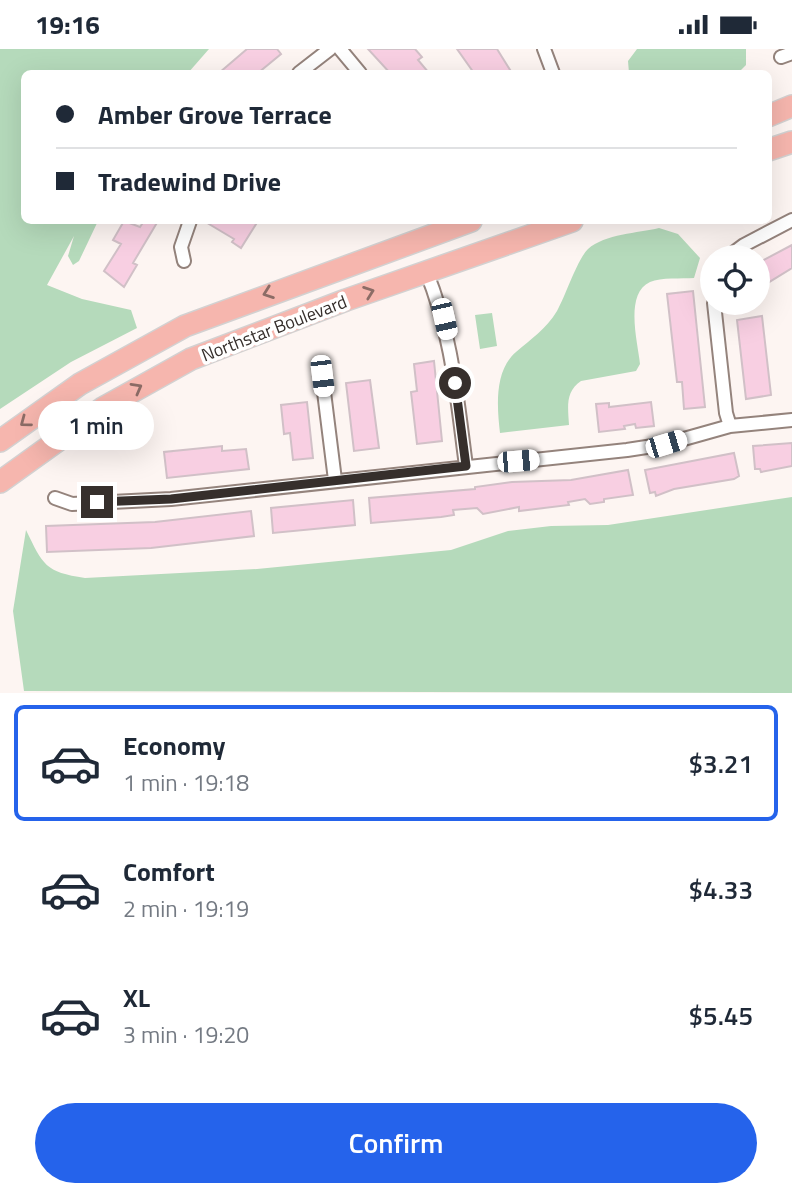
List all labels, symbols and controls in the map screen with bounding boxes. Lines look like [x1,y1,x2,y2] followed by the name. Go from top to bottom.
[35,5,100,44] text: 19:16
[98,95,332,134] text: Amber Grove Terrace
[98,162,281,201] text: Tradewind Drive
[700,245,770,315] map controls
[700,245,770,315] button: locate
[263,285,275,299] one-way arrow
[363,286,375,300] one-way arrow
[197,288,351,368] street label: Northstar Boulevard
[430,296,459,342] car
[310,354,335,398] car
[439,367,471,399] route start
[130,382,142,396] one-way arrow
[39,400,155,449] callout: 1 min
[68,408,124,443] text: 1 min
[20,414,33,427] one-way arrow
[643,428,690,460] car
[497,449,540,473] car
[81,486,113,518] route end
[123,726,225,765] text: Economy
[39,732,102,795] icon: car
[689,744,753,783] text: $3.21
[123,765,249,800] text: 1 min · 19:18
[123,852,215,891] text: Comfort
[39,858,102,921] icon: car
[689,870,753,909] text: $4.33
[123,891,249,926] text: 2 min · 19:19
[123,978,150,1017] text: XL
[39,984,102,1047] icon: car
[689,996,753,1035] text: $5.45
[123,1017,249,1052] text: 3 min · 19:20
[35,1103,757,1183] button: Confirm

